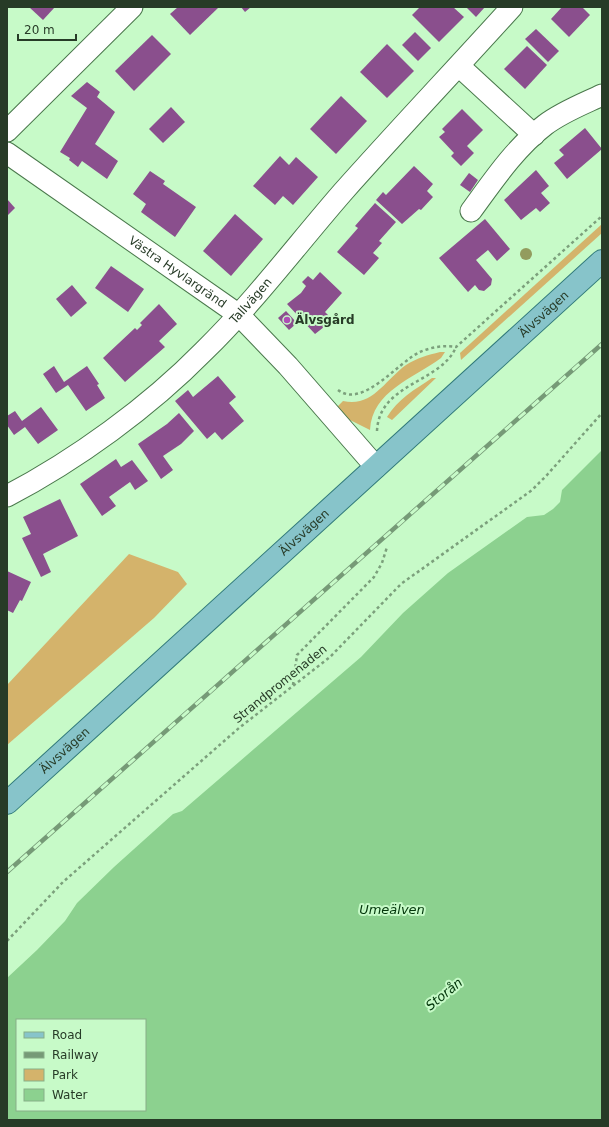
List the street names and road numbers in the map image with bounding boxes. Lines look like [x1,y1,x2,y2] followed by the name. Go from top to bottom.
[126,233,229,311] street label: Västra Hyvlargränd
[226,275,275,328] street label: Tallvägen
[515,288,571,340] street label: Älvsvägen
[276,506,332,558] street label: Älvsvägen
[230,642,330,726] street label: Strandpromenaden
[36,724,92,777] street label: Älvsvägen

